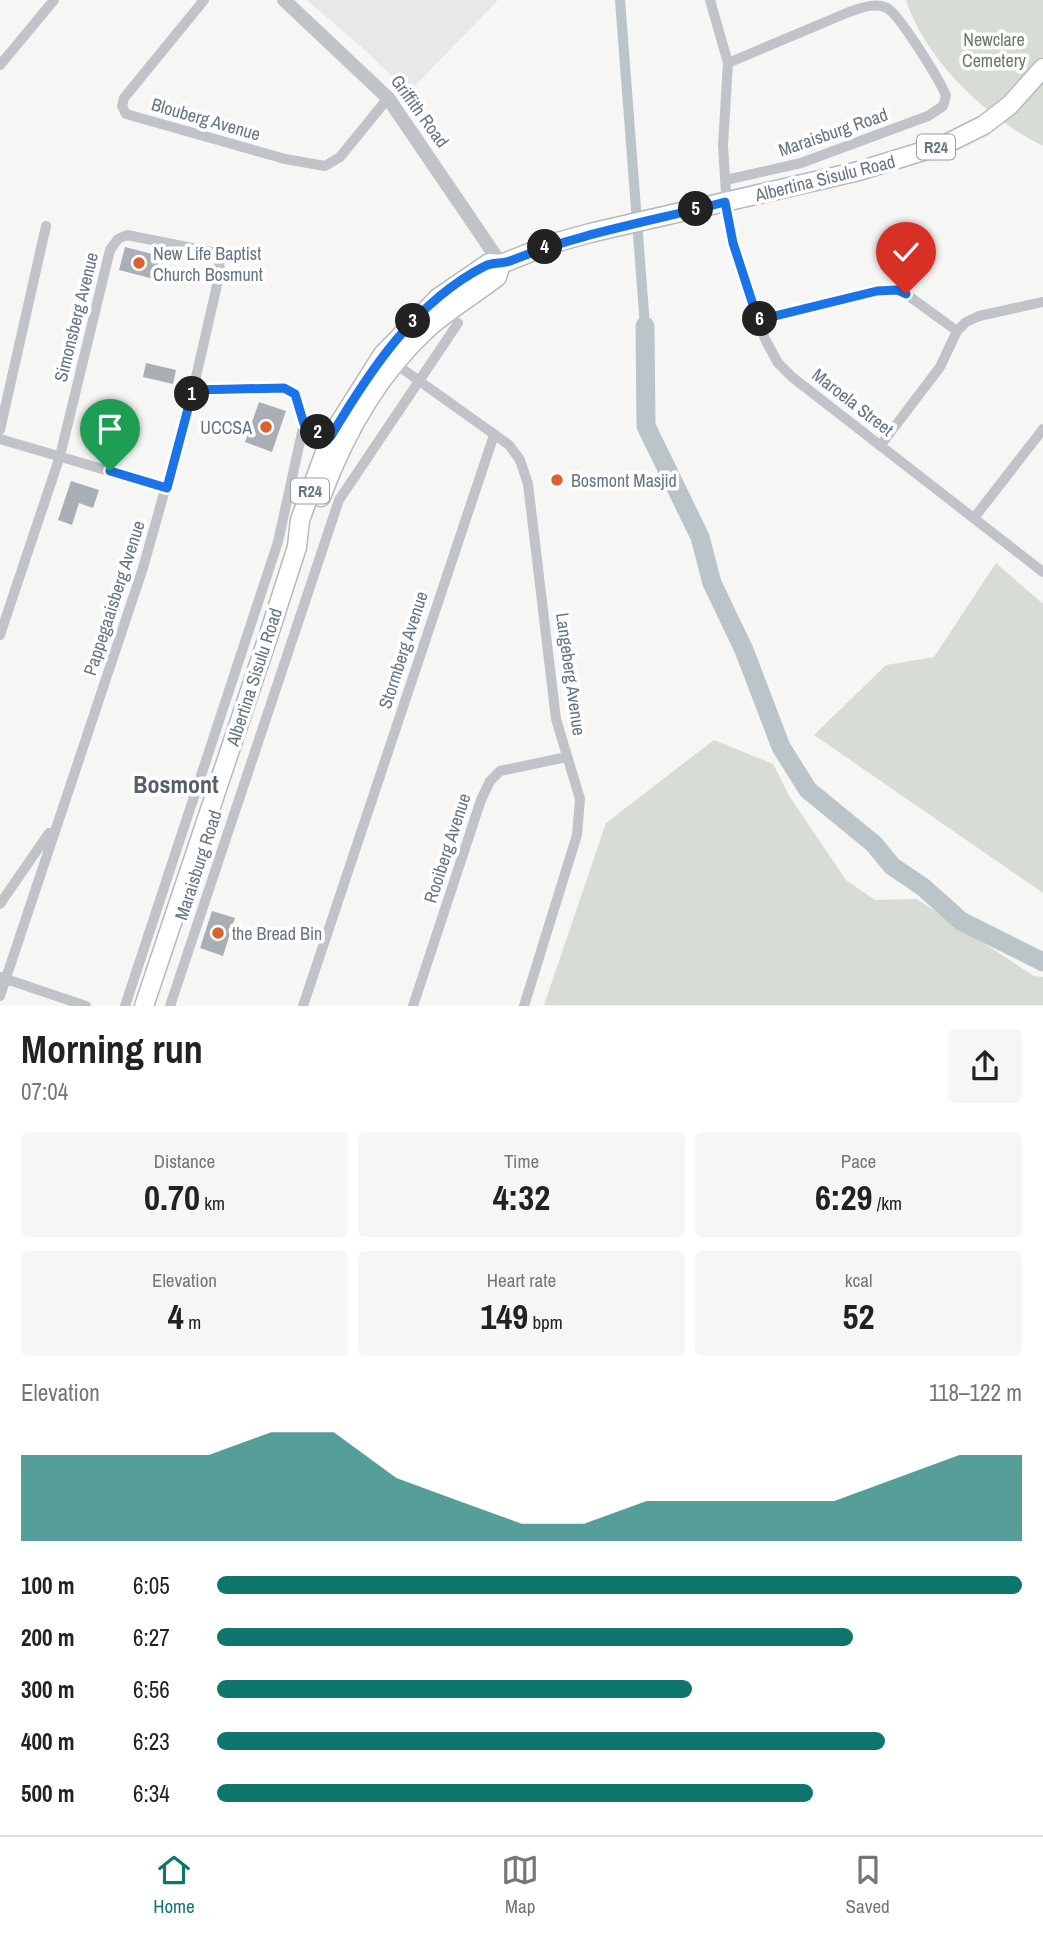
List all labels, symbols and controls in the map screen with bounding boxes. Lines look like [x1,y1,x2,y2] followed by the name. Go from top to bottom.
[962,27,1027,73] park label: Newclare Cemetery
[385,70,455,152] street label: Griffith Road
[149,92,263,146] street label: Blouberg Avenue
[775,102,891,162] street label: Maraisburg Road
[917,134,955,160] road number: R24
[751,149,898,208] street label: Albertina Sisulu Road
[678,192,714,227] pin: 5
[691,195,700,221] text: 5
[876,222,936,294] pin
[528,230,562,264] pin: 4
[540,233,549,259] text: 4
[887,233,925,271] icon: check
[153,241,263,287] place label: New Life Baptist Church Bosmunt
[48,250,104,384] street label: Simonsberg Avenue
[131,255,147,271] marker: New Life Baptist Church Bosmunt
[742,302,778,336] pin: 6
[396,304,430,338] pin: 3
[755,305,764,331] text: 6
[408,307,417,333] text: 3
[807,362,899,442] street label: Maroela Street
[174,376,210,412] pin: 1
[187,380,196,406] text: 1
[80,399,140,471] pin
[91,410,129,448] icon: arrive
[300,414,336,450] pin: 2
[200,415,252,440] place label: UCCSA
[313,418,322,444] text: 2
[258,419,274,435] marker: UCCSA
[571,468,677,493] place label: Bosmont Masjid
[549,472,565,488] marker: Bosmont Masjid
[291,478,329,504] road number: R24
[77,517,151,679] street label: Pappegaaisberg Avenue
[372,588,434,712] street label: Stormberg Avenue
[220,605,288,750] street label: Albertina Sisulu Road
[550,611,592,737] street label: Langeberg Avenue
[133,768,219,800] district label: Bosmont
[418,790,476,906] street label: Rooiberg Avenue
[168,807,228,923] street label: Maraisburg Road
[232,921,322,946] place label: the Bread Bin
[210,925,226,941] marker: the Bread Bin
[21,1024,203,1075] text: Morning run
[948,1029,1022,1103] button: share
[21,1076,68,1107] text: 07:04
[154,1148,215,1174] text: Distance
[504,1148,539,1174] text: Time
[841,1148,876,1174] text: Pace
[144,1174,200,1221] text: 0.70
[493,1174,550,1221] text: 4:32
[815,1174,873,1221] text: 6:29
[200,1190,225,1216] text: km
[873,1190,902,1216] text: /km
[152,1267,217,1293] text: Elevation
[487,1267,556,1293] text: Heart rate
[845,1267,872,1293] text: kcal
[168,1293,184,1340] text: 4
[480,1293,528,1340] text: 149
[843,1293,874,1340] text: 52
[184,1309,201,1335] text: m
[528,1309,563,1335] text: bpm
[21,1377,100,1408] text: Elevation
[929,1377,1022,1408] text: 118–122 m
[21,1570,74,1601] text: 100 m
[133,1570,170,1601] text: 6:05
[21,1622,74,1653] text: 200 m
[133,1622,170,1653] text: 6:27
[21,1674,74,1705] text: 300 m
[133,1674,170,1705] text: 6:56
[21,1726,74,1757] text: 400 m
[133,1726,170,1757] text: 6:23
[21,1778,74,1809] text: 500 m
[133,1778,170,1809] text: 6:34
[153,1851,195,1919] tab: Home
[501,1851,539,1919] tab: Map
[846,1851,890,1919] tab: Saved

